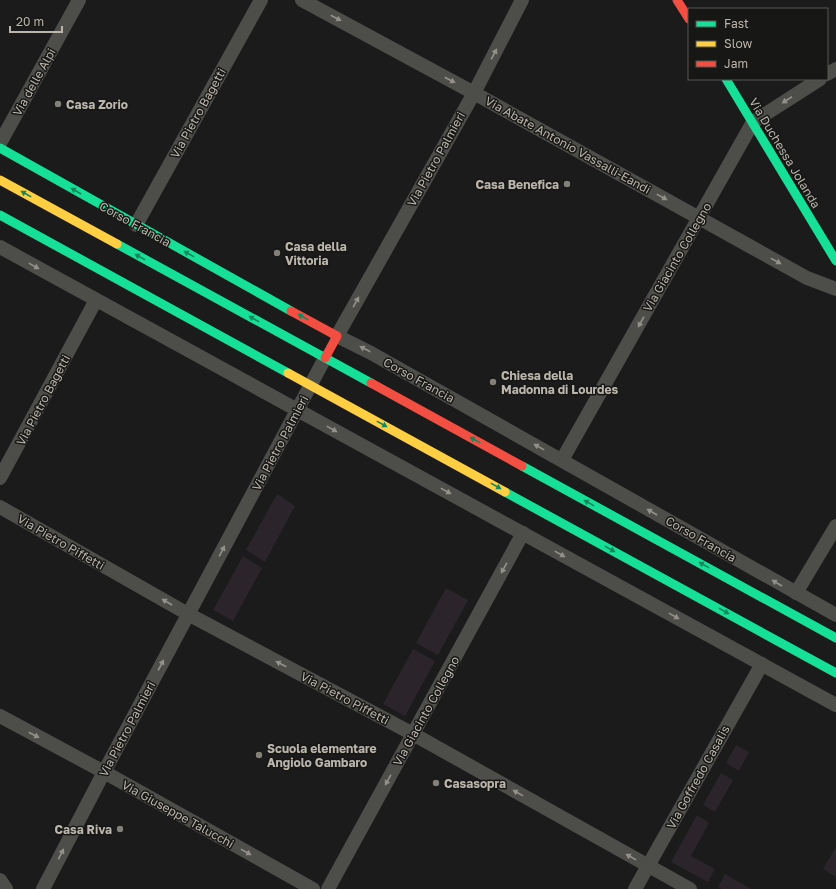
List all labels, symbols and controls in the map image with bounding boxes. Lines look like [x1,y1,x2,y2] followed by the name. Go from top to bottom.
[10,8,62,34] scale bar
[688,8,828,80] legend
[16,14,44,29] text: 20 m
[330,15,342,22] one-way arrow
[724,16,749,31] text: Fast
[724,36,752,51] text: Slow
[9,46,59,118] street label: Via delle Alpi
[491,48,498,59] one-way arrow
[724,56,748,71] text: Jam
[167,65,229,161] street label: Via Pietro Bagetti
[445,77,456,83] one-way arrow
[483,93,653,197] street label: Via Abate Antonio Vassalli-Eandi
[746,95,824,211] street label: Via Duchessa Jolanda
[782,96,792,104] one-way arrow
[66,97,128,112] place label: Casa Zorio
[53,99,63,109] marker: Casa Zorio
[404,109,468,209] street label: Via Pietro Palmieri
[475,177,559,192] place label: Casa Benefica
[562,179,572,189] marker: Casa Benefica
[70,187,81,194] one-way arrow
[20,191,31,198] one-way arrow
[656,194,668,201] one-way arrow
[97,198,173,250] street label: Corso Francia
[640,200,714,314] street label: Via Giacinto Collegno
[285,239,347,268] place label: Casa della Vittoria
[272,248,282,258] marker: Casa della Vittoria
[183,251,195,258] one-way arrow
[134,253,145,260] one-way arrow
[770,257,782,264] one-way arrow
[28,263,40,269] one-way arrow
[352,296,359,308] one-way arrow
[297,313,309,320] one-way arrow
[248,316,259,323] one-way arrow
[637,316,644,328] one-way arrow
[359,346,370,353] one-way arrow
[13,352,73,448] street label: Via Pietro Bagetti
[381,354,457,406] street label: Corso Francia
[501,368,619,397] place label: Chiesa della Madonna di Lourdes
[488,377,498,387] marker: Chiesa della Madonna di Lourdes
[249,393,311,493] street label: Via Pietro Palmieri
[376,421,388,427] one-way arrow
[326,425,337,432] one-way arrow
[470,437,481,444] one-way arrow
[533,444,545,451] one-way arrow
[490,483,502,490] one-way arrow
[440,488,451,494] one-way arrow
[584,499,595,506] one-way arrow
[646,508,658,515] one-way arrow
[15,511,107,573] street label: Via Pietro Piffetti
[663,513,739,565] street label: Corso Francia
[219,545,225,556] one-way arrow
[604,546,616,552] one-way arrow
[554,550,565,557] one-way arrow
[501,562,507,573] one-way arrow
[698,562,709,568] one-way arrow
[771,579,783,586] one-way arrow
[161,598,172,605] one-way arrow
[718,608,730,615] one-way arrow
[668,613,679,619] one-way arrow
[390,653,462,769] street label: Via Giacinto Collegno
[158,659,164,671] one-way arrow
[275,660,287,667] one-way arrow
[298,668,392,728] street label: Via Pietro Piffetti
[96,679,158,779] street label: Via Pietro Palmieri
[663,723,733,831] street label: Via Goffredo Casalis
[28,731,40,738] one-way arrow
[267,741,377,770] place label: Scuola elementare Angiolo Gambaro
[254,750,264,760] marker: Scuola elementare Angiolo Gambaro
[385,774,391,786] one-way arrow
[444,776,506,791] place label: Casasopra
[119,777,237,851] street label: Via Giuseppe Talucchi
[431,778,441,788] marker: Casasopra
[512,790,524,797] one-way arrow
[54,822,112,837] place label: Casa Riva
[115,824,125,834] marker: Casa Riva
[240,848,252,855] one-way arrow
[57,849,64,860] one-way arrow
[625,853,637,860] one-way arrow

